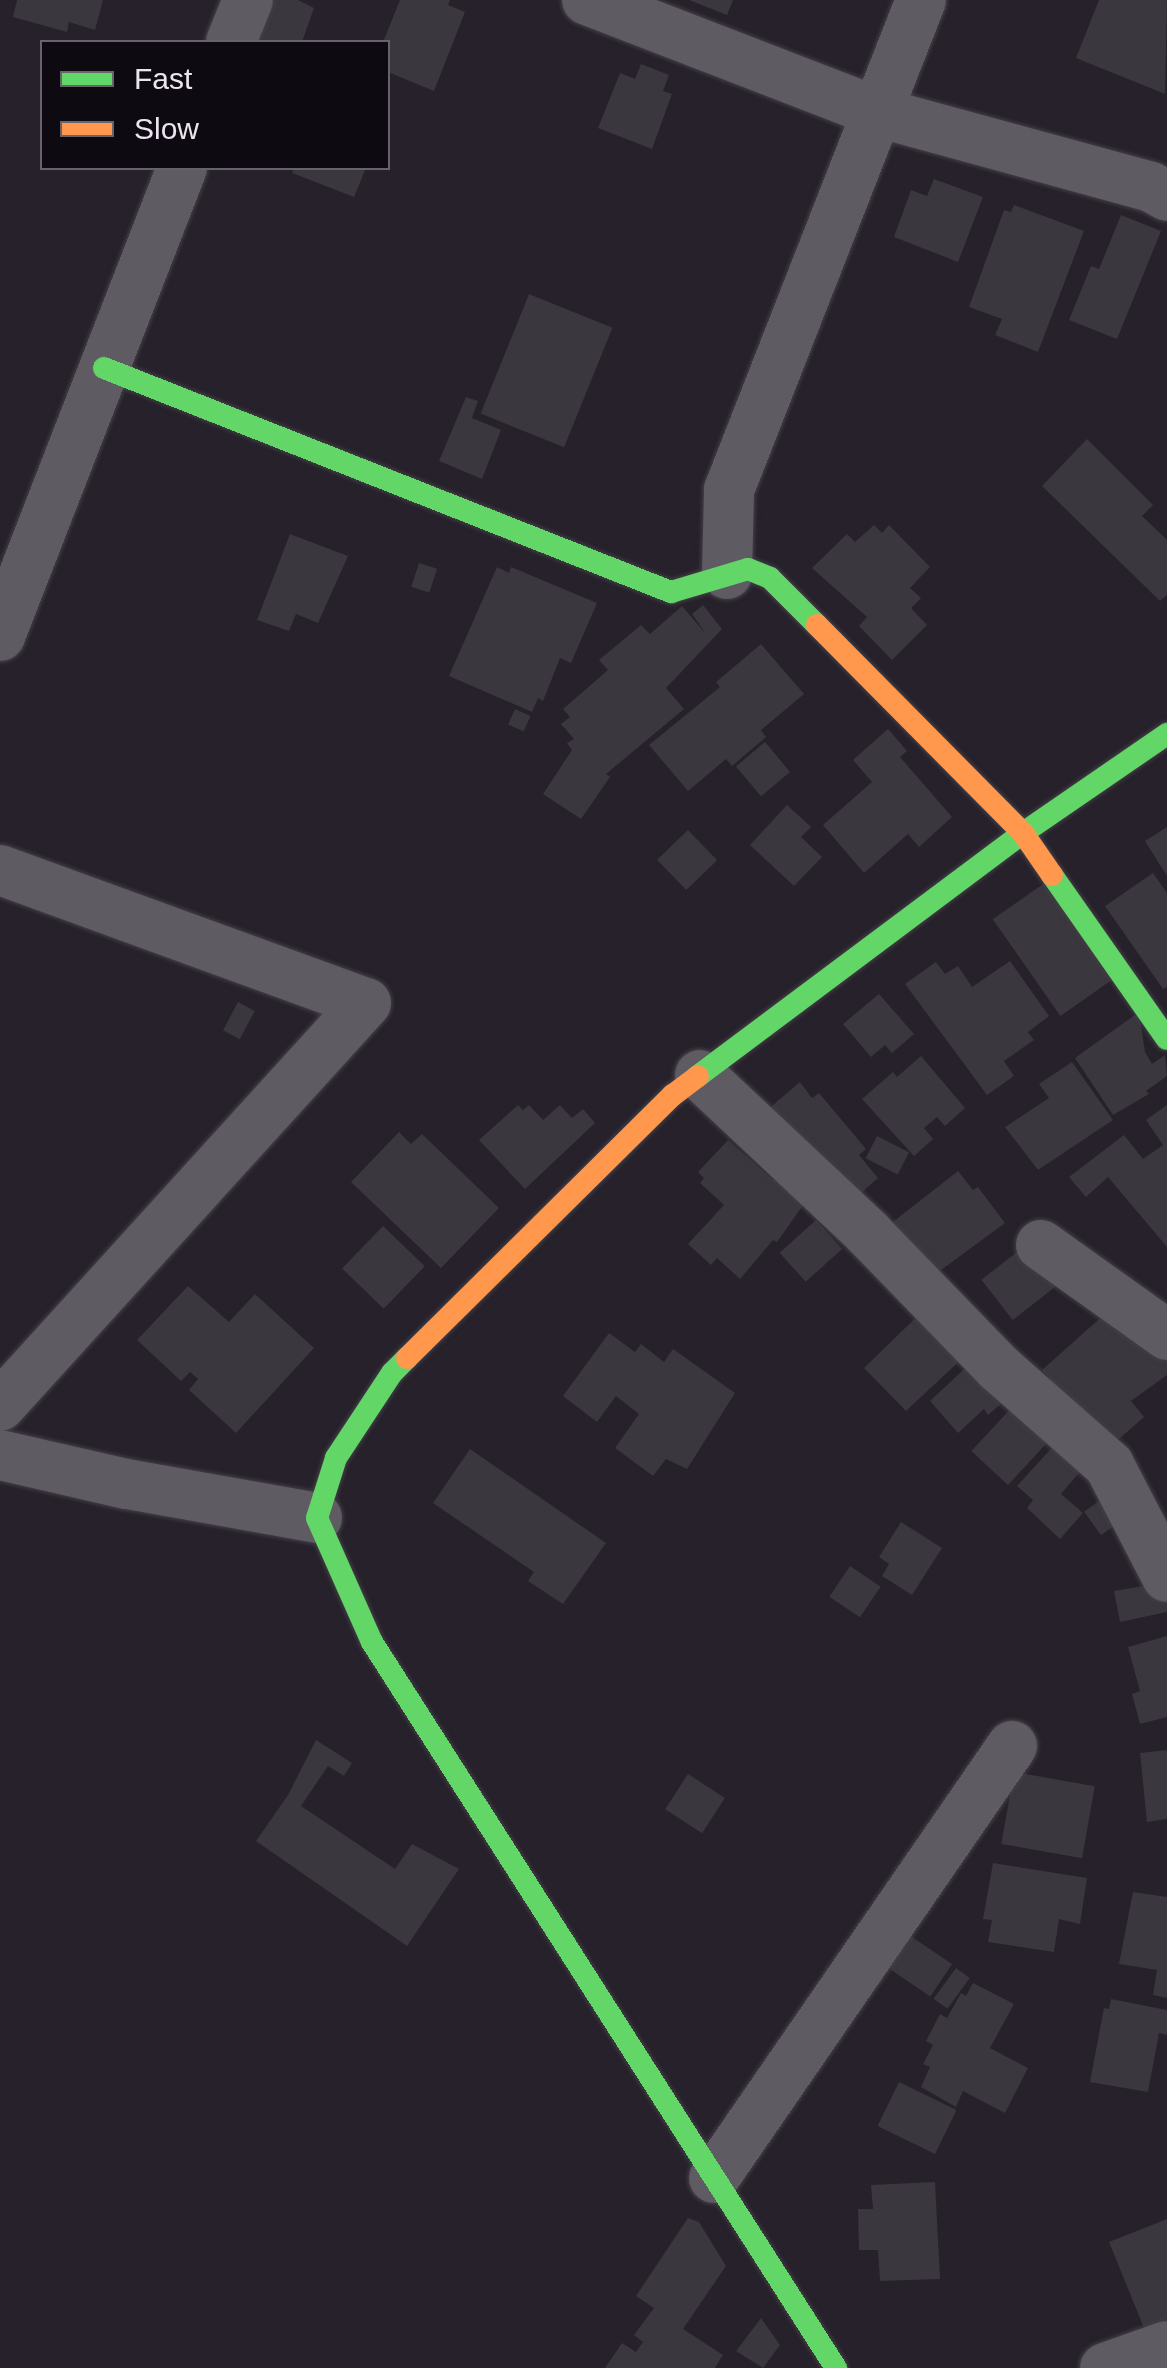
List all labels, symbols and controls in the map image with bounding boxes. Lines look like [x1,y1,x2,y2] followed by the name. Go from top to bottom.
[40,40,390,170] legend
[134,62,192,95] text: Fast
[134,112,199,145] text: Slow

